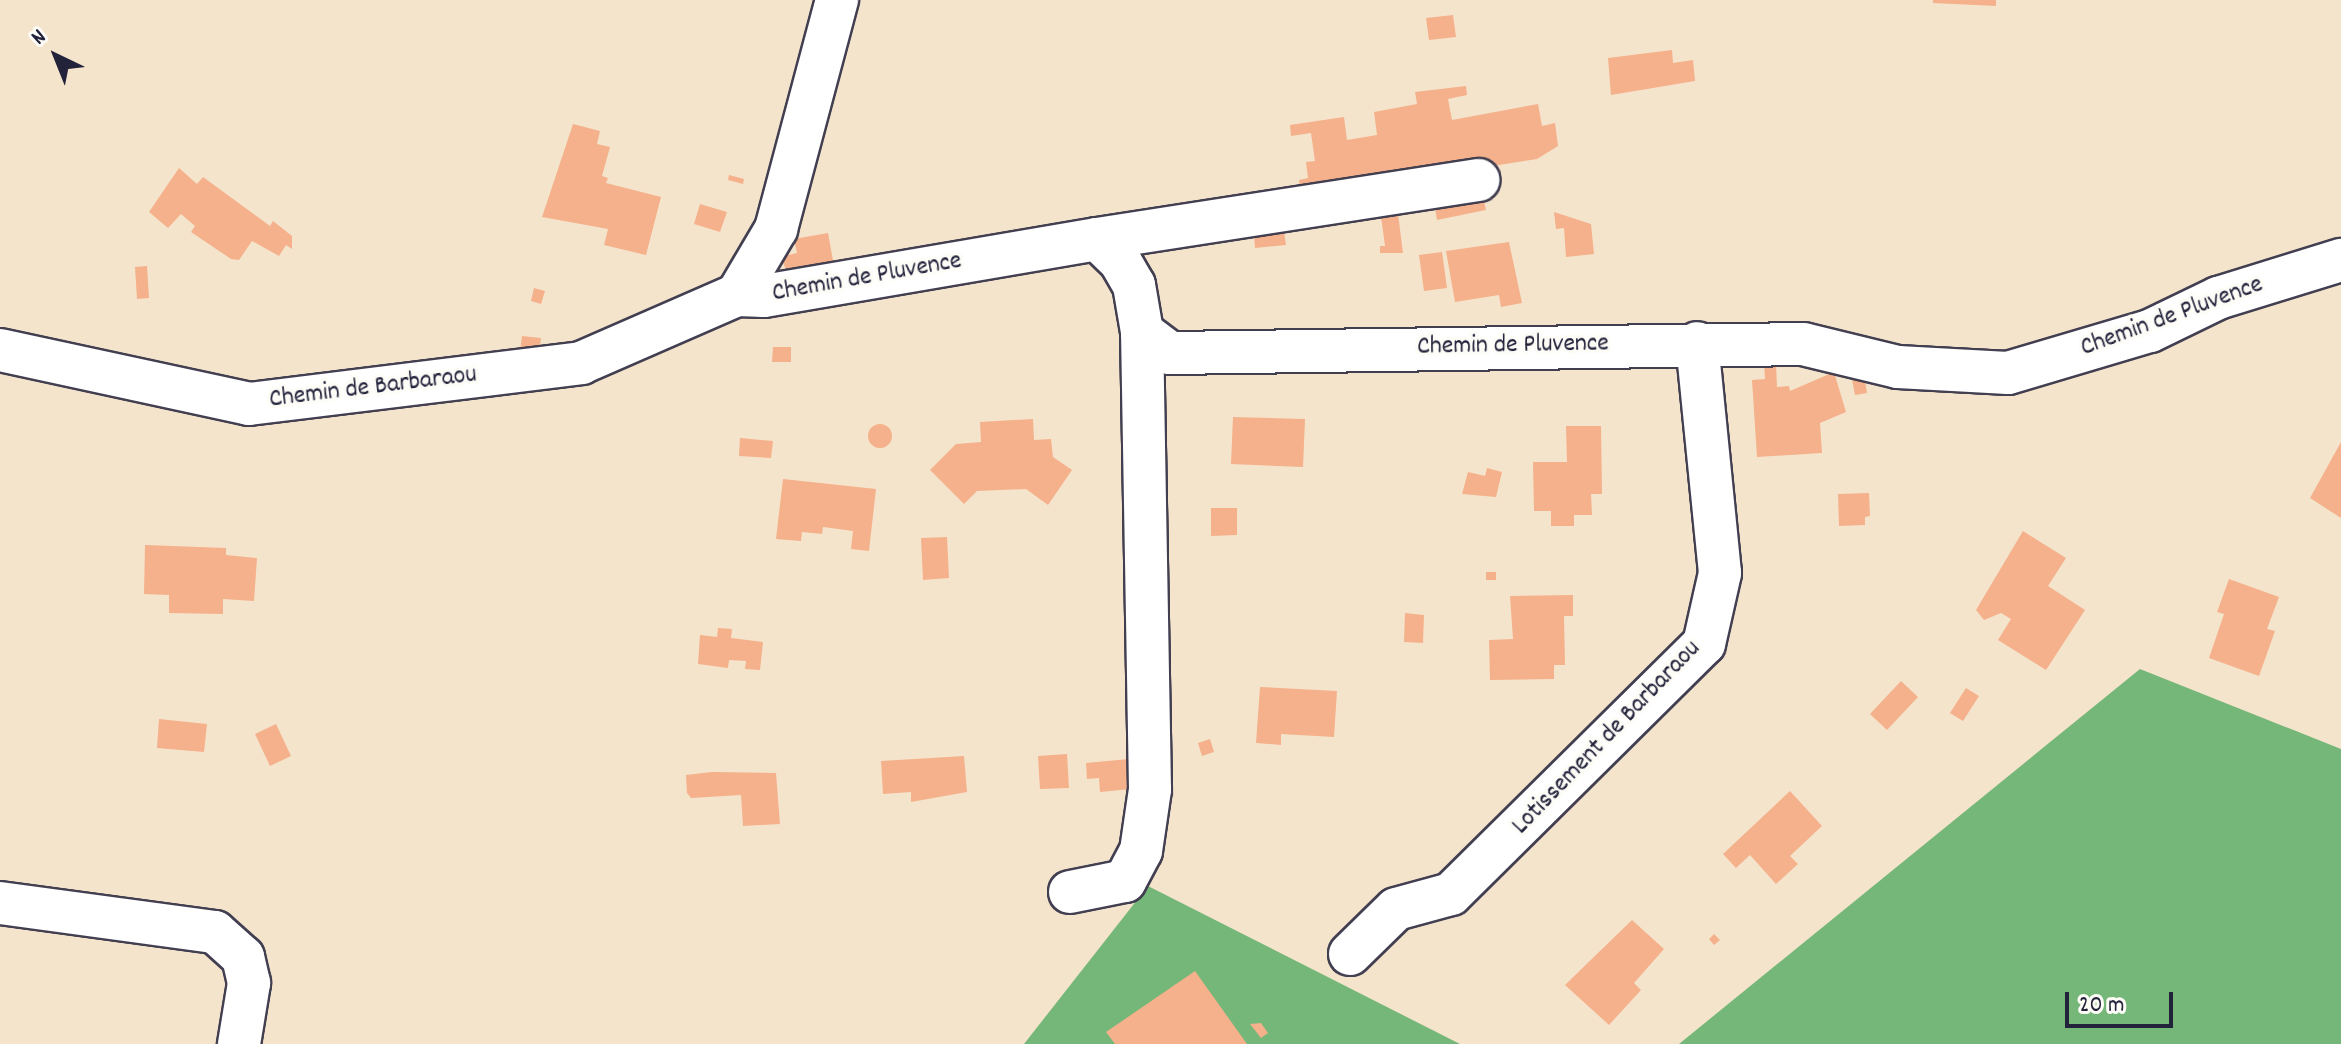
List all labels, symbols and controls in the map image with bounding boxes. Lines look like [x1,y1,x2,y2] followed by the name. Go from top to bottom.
[16,16,96,96] north arrow
[25,23,54,53] text: N
[770,246,964,310] street label: Chemin de Pluvence
[2077,270,2267,364] street label: Chemin de Pluvence
[1417,329,1609,363] street label: Chemin de Pluvence
[268,360,478,416] street label: Chemin de Barbaraou
[1506,634,1708,842] street label: Lotissement de Barbaraou
[2069,976,2177,1026] scale bar
[2079,989,2125,1023] text: 20 m

